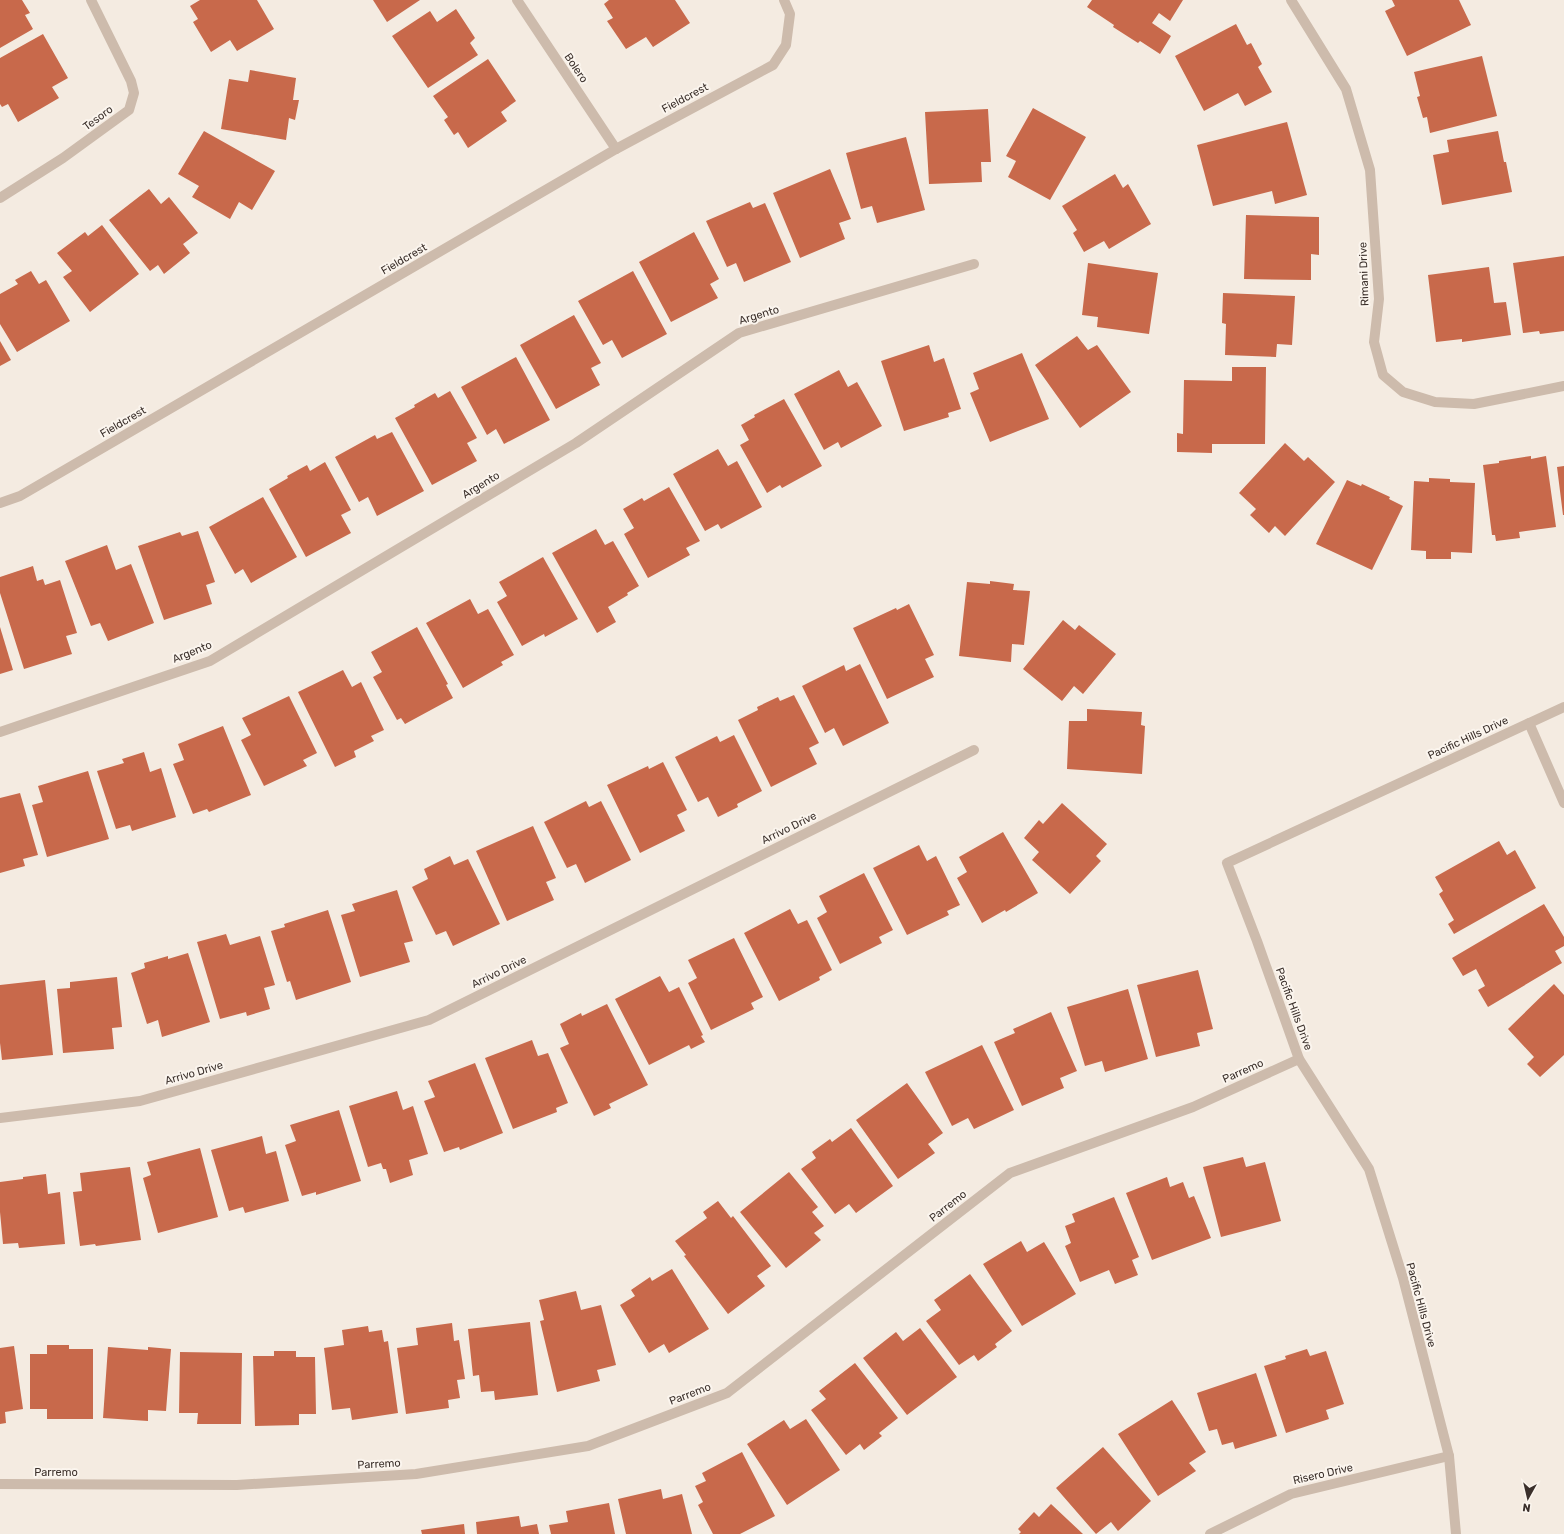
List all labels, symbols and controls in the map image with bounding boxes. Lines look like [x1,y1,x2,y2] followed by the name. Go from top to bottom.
[561,51,591,85] street label: Bolero
[660,80,711,116] street label: Fieldcrest
[81,103,115,133] street label: Tesoro
[379,240,430,277] street label: Fieldcrest
[1356,242,1372,306] street label: Rimani Drive
[737,303,781,327] street label: Argento
[98,403,149,440] street label: Fieldcrest
[460,469,502,501] street label: Argento
[170,638,214,666] street label: Argento
[1426,714,1510,762] street label: Pacific Hills Drive
[759,809,819,847] street label: Arrivo Drive
[469,953,529,991] street label: Arrivo Drive
[1273,966,1315,1052] street label: Pacific Hills Drive
[1220,1056,1266,1086] street label: Parremo
[163,1059,225,1087] street label: Arrivo Drive
[927,1187,969,1225] street label: Parremo
[1403,1261,1439,1349] street label: Pacific Hills Drive
[667,1380,713,1408] street label: Parremo
[357,1456,401,1472] street label: Parremo
[1292,1461,1354,1487] street label: Risero Drive
[34,1466,78,1479] street label: Parremo
[1508,1478,1548,1518] north arrow
[1522,1500,1532,1514] text: N

